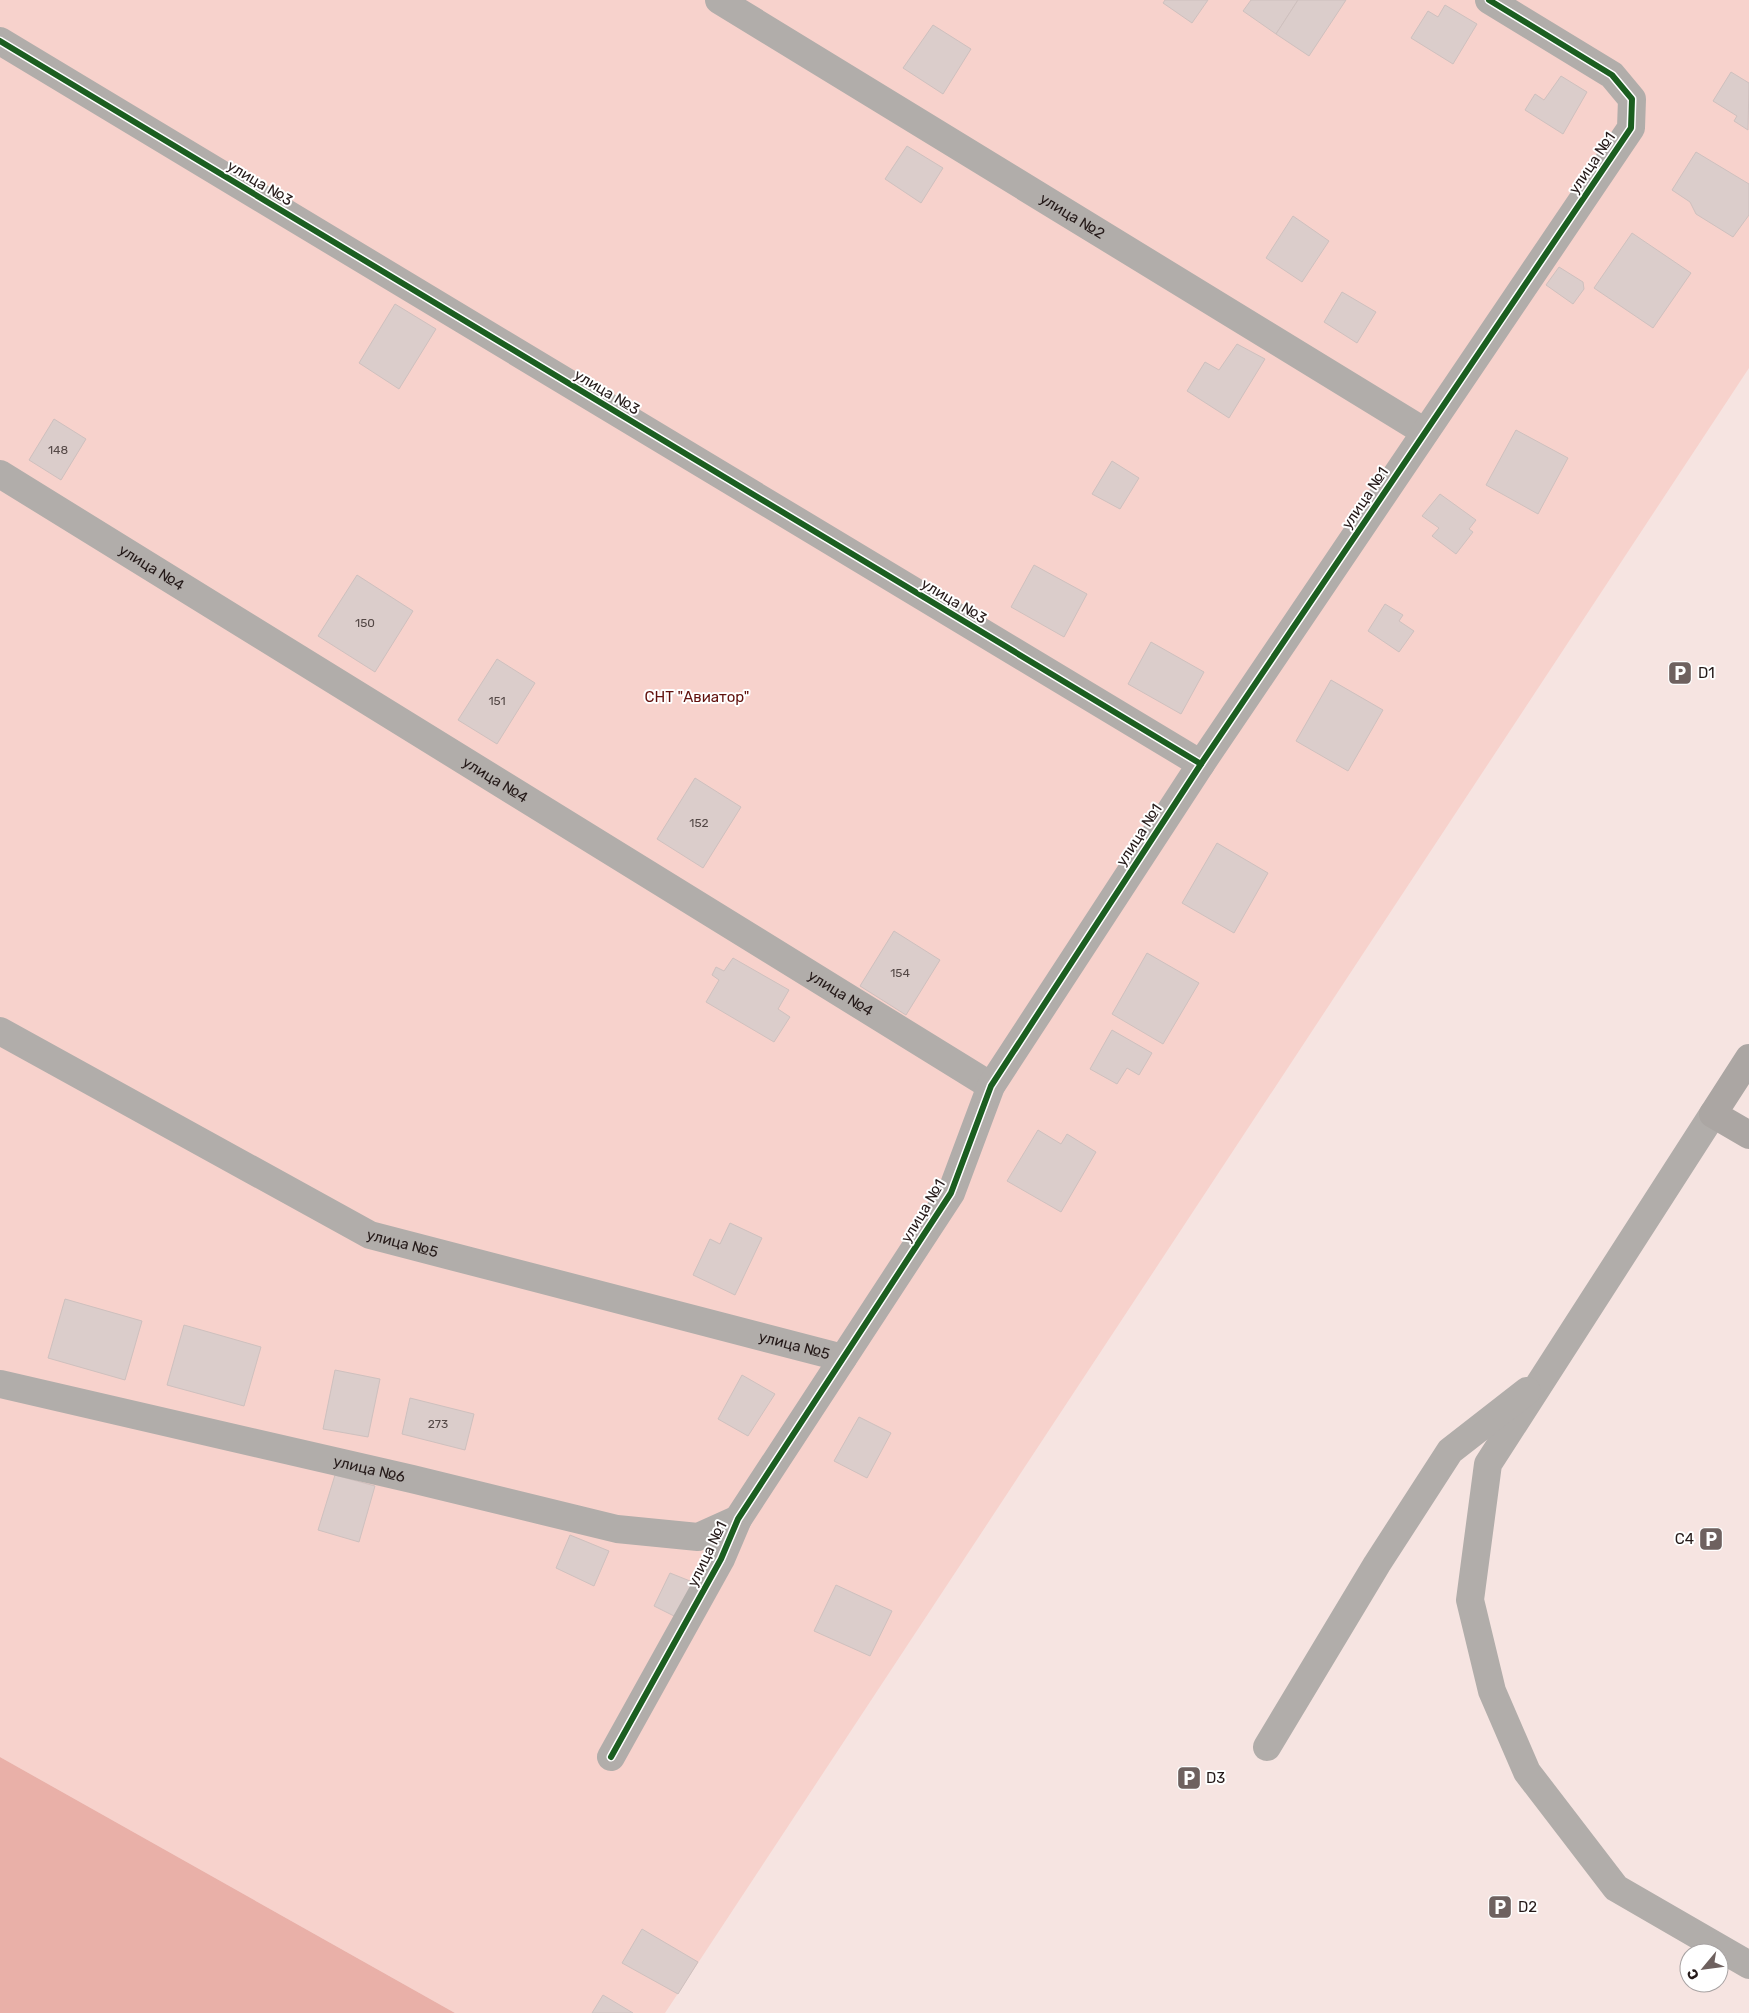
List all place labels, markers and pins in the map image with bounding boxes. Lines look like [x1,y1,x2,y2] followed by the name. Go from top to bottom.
[1667,660,1693,686] parking icon: D1
[1698,664,1715,682] place label: D1
[1698,1526,1724,1552] parking icon: C4
[1675,1530,1694,1548] place label: C4
[1176,1765,1202,1791] parking icon: D3
[1206,1769,1225,1787] place label: D3
[1487,1894,1513,1920] parking icon: D2
[1518,1898,1537,1916] place label: D2

